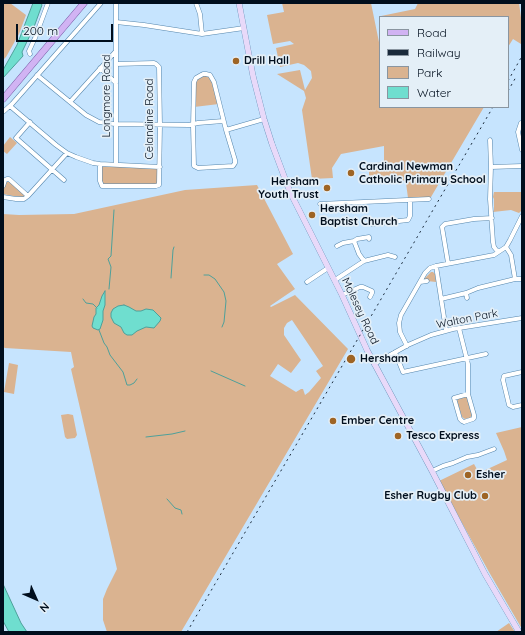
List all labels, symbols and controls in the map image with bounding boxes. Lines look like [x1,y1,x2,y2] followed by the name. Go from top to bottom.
[18,16,115,42] scale bar
[379,16,509,108] legend
[23,23,58,38] text: 200 m
[417,25,447,40] text: Road
[417,45,461,60] text: Railway
[244,54,289,68] place label: Drill Hall
[100,55,114,137] street label: Longmore Road
[231,56,241,66] marker: Drill Hall
[417,65,442,80] text: Park
[143,79,157,159] street label: Celandine Road
[417,85,451,100] text: Water
[359,160,486,186] place label: Cardinal Newman Catholic Primary School
[346,168,356,178] marker: Cardinal Newman Catholic Primary School
[258,175,319,201] place label: Hersham Youth Trust
[322,183,332,193] marker: Hersham Youth Trust
[320,202,397,228] place label: Hersham Baptist Church
[307,210,317,220] marker: Hersham Baptist Church
[339,275,381,347] street label: Molesey Road
[435,307,499,331] street label: Walton Park
[360,352,408,366] place label: Hersham
[345,353,357,365] marker: Hersham
[341,414,414,428] place label: Ember Centre
[328,416,338,426] marker: Ember Centre
[406,429,479,443] place label: Tesco Express
[393,431,403,441] marker: Tesco Express
[476,468,505,482] place label: Esher
[463,470,473,480] marker: Esher
[384,489,477,503] place label: Esher Rugby Club
[480,491,490,501] marker: Esher Rugby Club
[16,579,56,619] north arrow
[37,600,52,615] text: N

